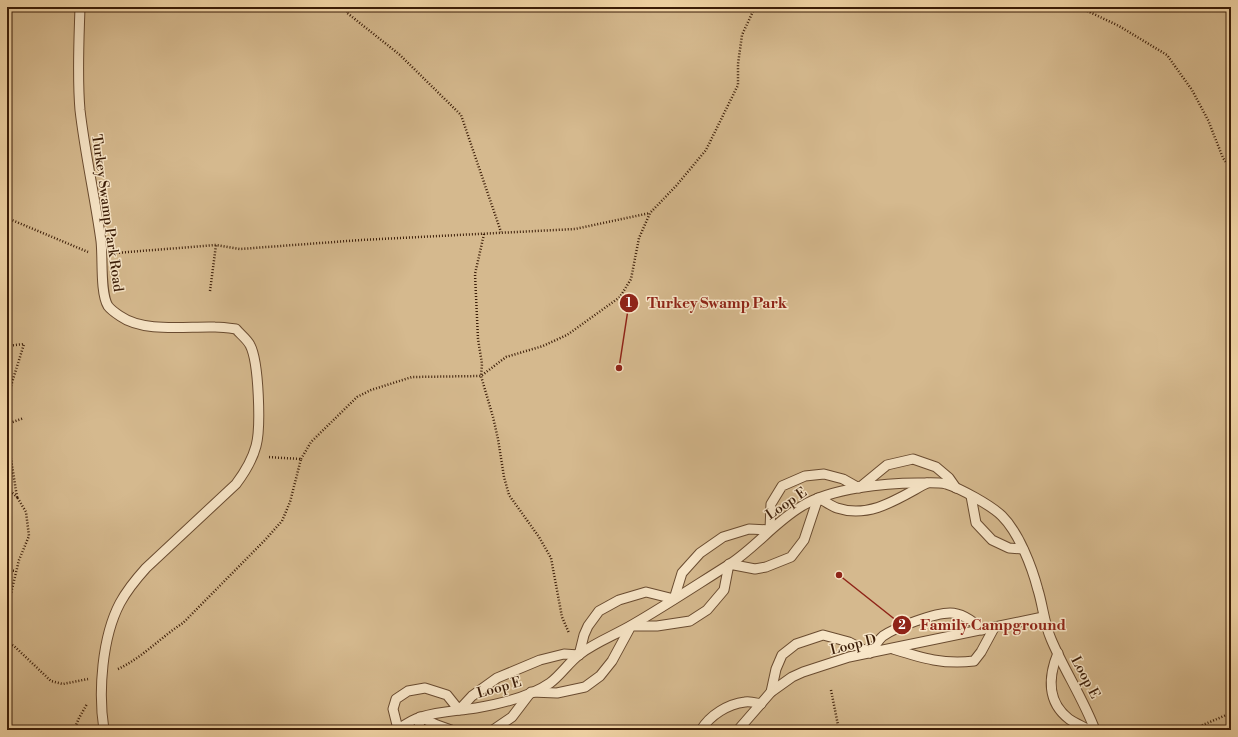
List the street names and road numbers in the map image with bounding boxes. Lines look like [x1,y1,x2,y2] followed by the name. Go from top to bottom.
[87,133,127,293] street label: Turkey Swamp Park Road
[763,484,811,524] street label: Loop E
[828,631,878,659] street label: Loop D
[1066,653,1104,702] street label: Loop E
[475,673,524,703] street label: Loop E

